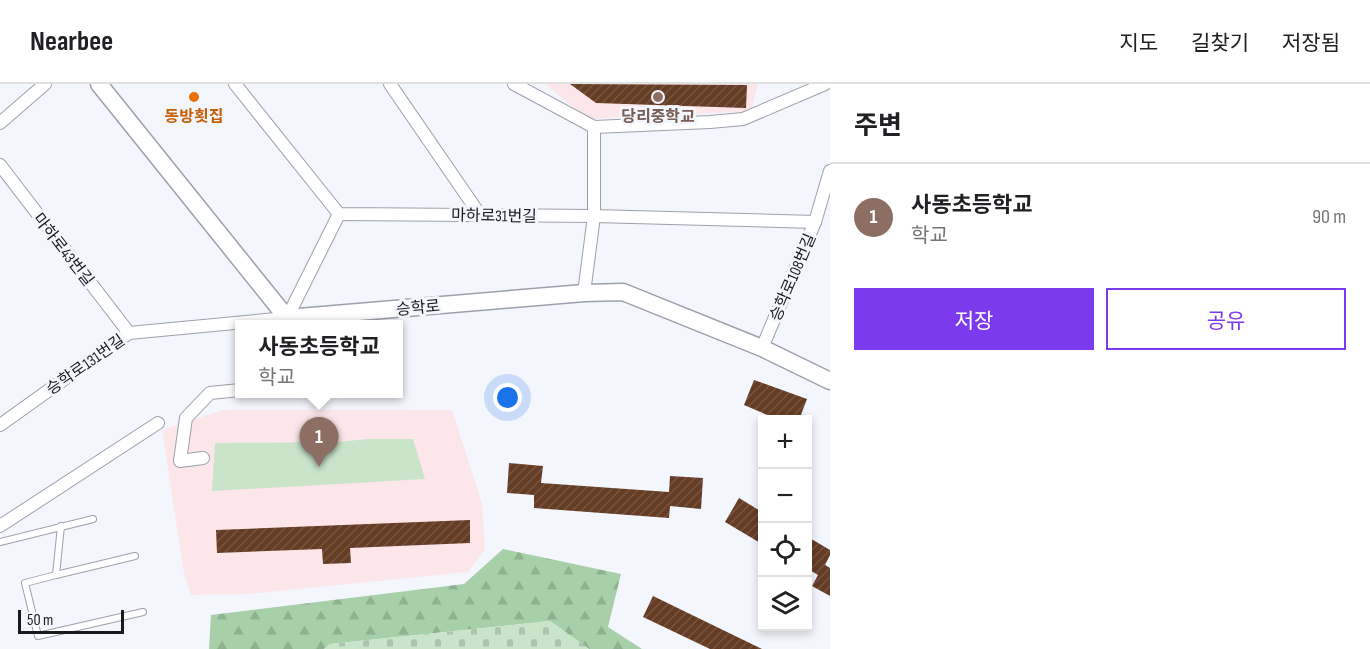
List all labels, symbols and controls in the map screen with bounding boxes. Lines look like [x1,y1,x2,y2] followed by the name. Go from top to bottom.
[30,25,113,58] text: Nearbee
[1119,31,1158,56] text: 지도
[1191,31,1249,56] text: 길찾기
[1282,31,1340,56] text: 저장됨
[187,90,201,104] marker: 동방횟집
[651,90,665,104] marker: 당리중학교
[165,107,223,127] place label: 동방횟집
[621,107,695,127] place label: 당리중학교
[854,111,902,142] text: 주변
[911,192,1032,219] text: 사동초등학교
[870,205,877,229] text: 1
[1312,205,1346,229] text: 90 m
[451,206,537,227] street label: 마하로31번길
[29,210,97,290] street label: 마하로43번길
[911,224,948,248] text: 학교
[766,231,820,324] street label: 승학로108번길
[854,288,1094,350] button: 저장
[1106,288,1346,350] button: 공유
[395,297,441,320] street label: 승학로
[235,320,403,398] popup
[43,331,129,399] street label: 승학로131번길
[258,334,380,361] text: 사동초등학교
[258,366,295,390] text: 학교
[493,383,522,412] your location
[758,415,812,631] map controls
[758,415,812,469] button: +
[300,418,338,467] pin: 1
[758,469,812,523] button: −
[758,523,812,577] button: locate
[758,577,812,631] button: layers
[18,607,124,634] scale bar
[27,611,53,630] text: 50 m

